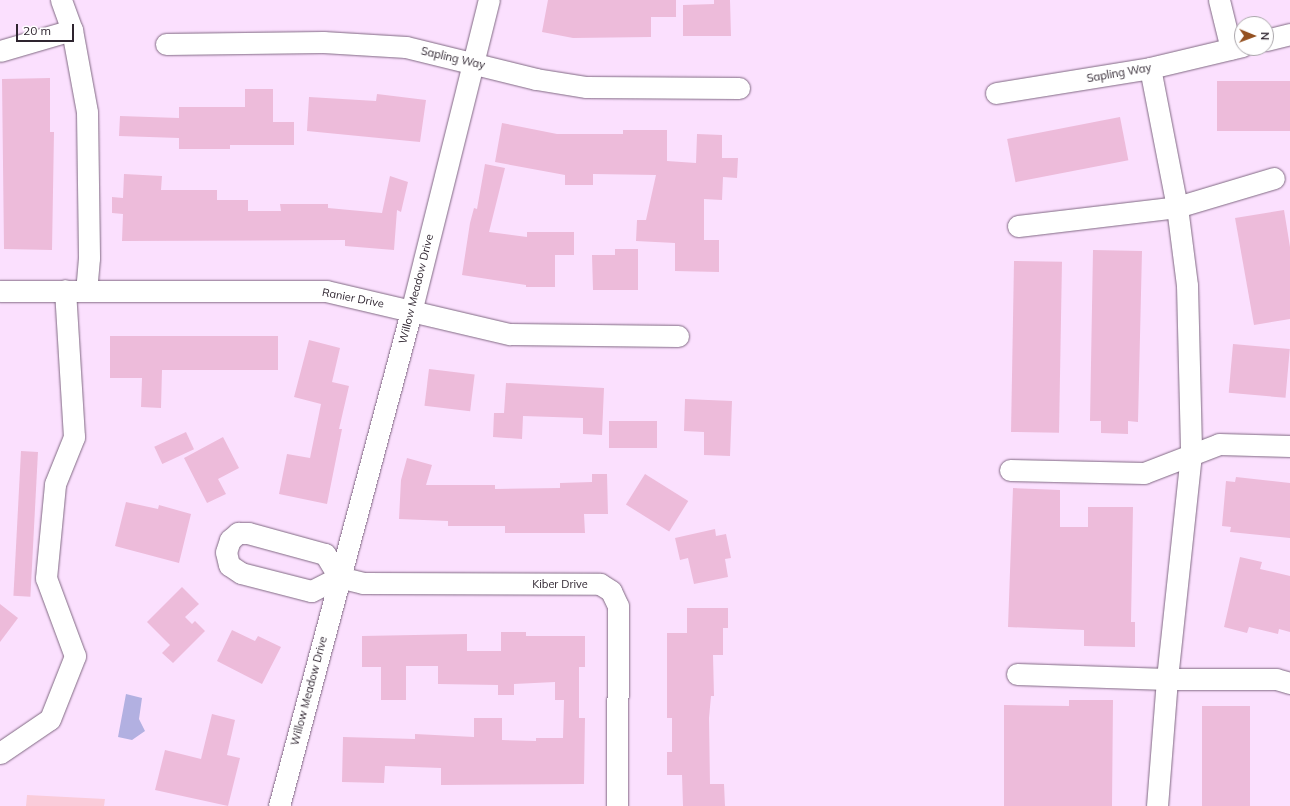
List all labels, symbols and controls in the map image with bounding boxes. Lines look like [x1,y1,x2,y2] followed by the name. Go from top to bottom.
[18,16,76,42] scale bar
[1234,16,1274,56] north arrow
[23,23,51,38] text: 20 m
[1258,32,1272,40] text: N
[420,44,486,72] street label: Sapling Way
[1086,61,1152,85] street label: Sapling Way
[396,233,436,345] street label: Willow Meadow Drive
[321,286,385,310] street label: Ranier Drive
[532,577,588,591] street label: Kiber Drive
[288,635,330,747] street label: Willow Meadow Drive

